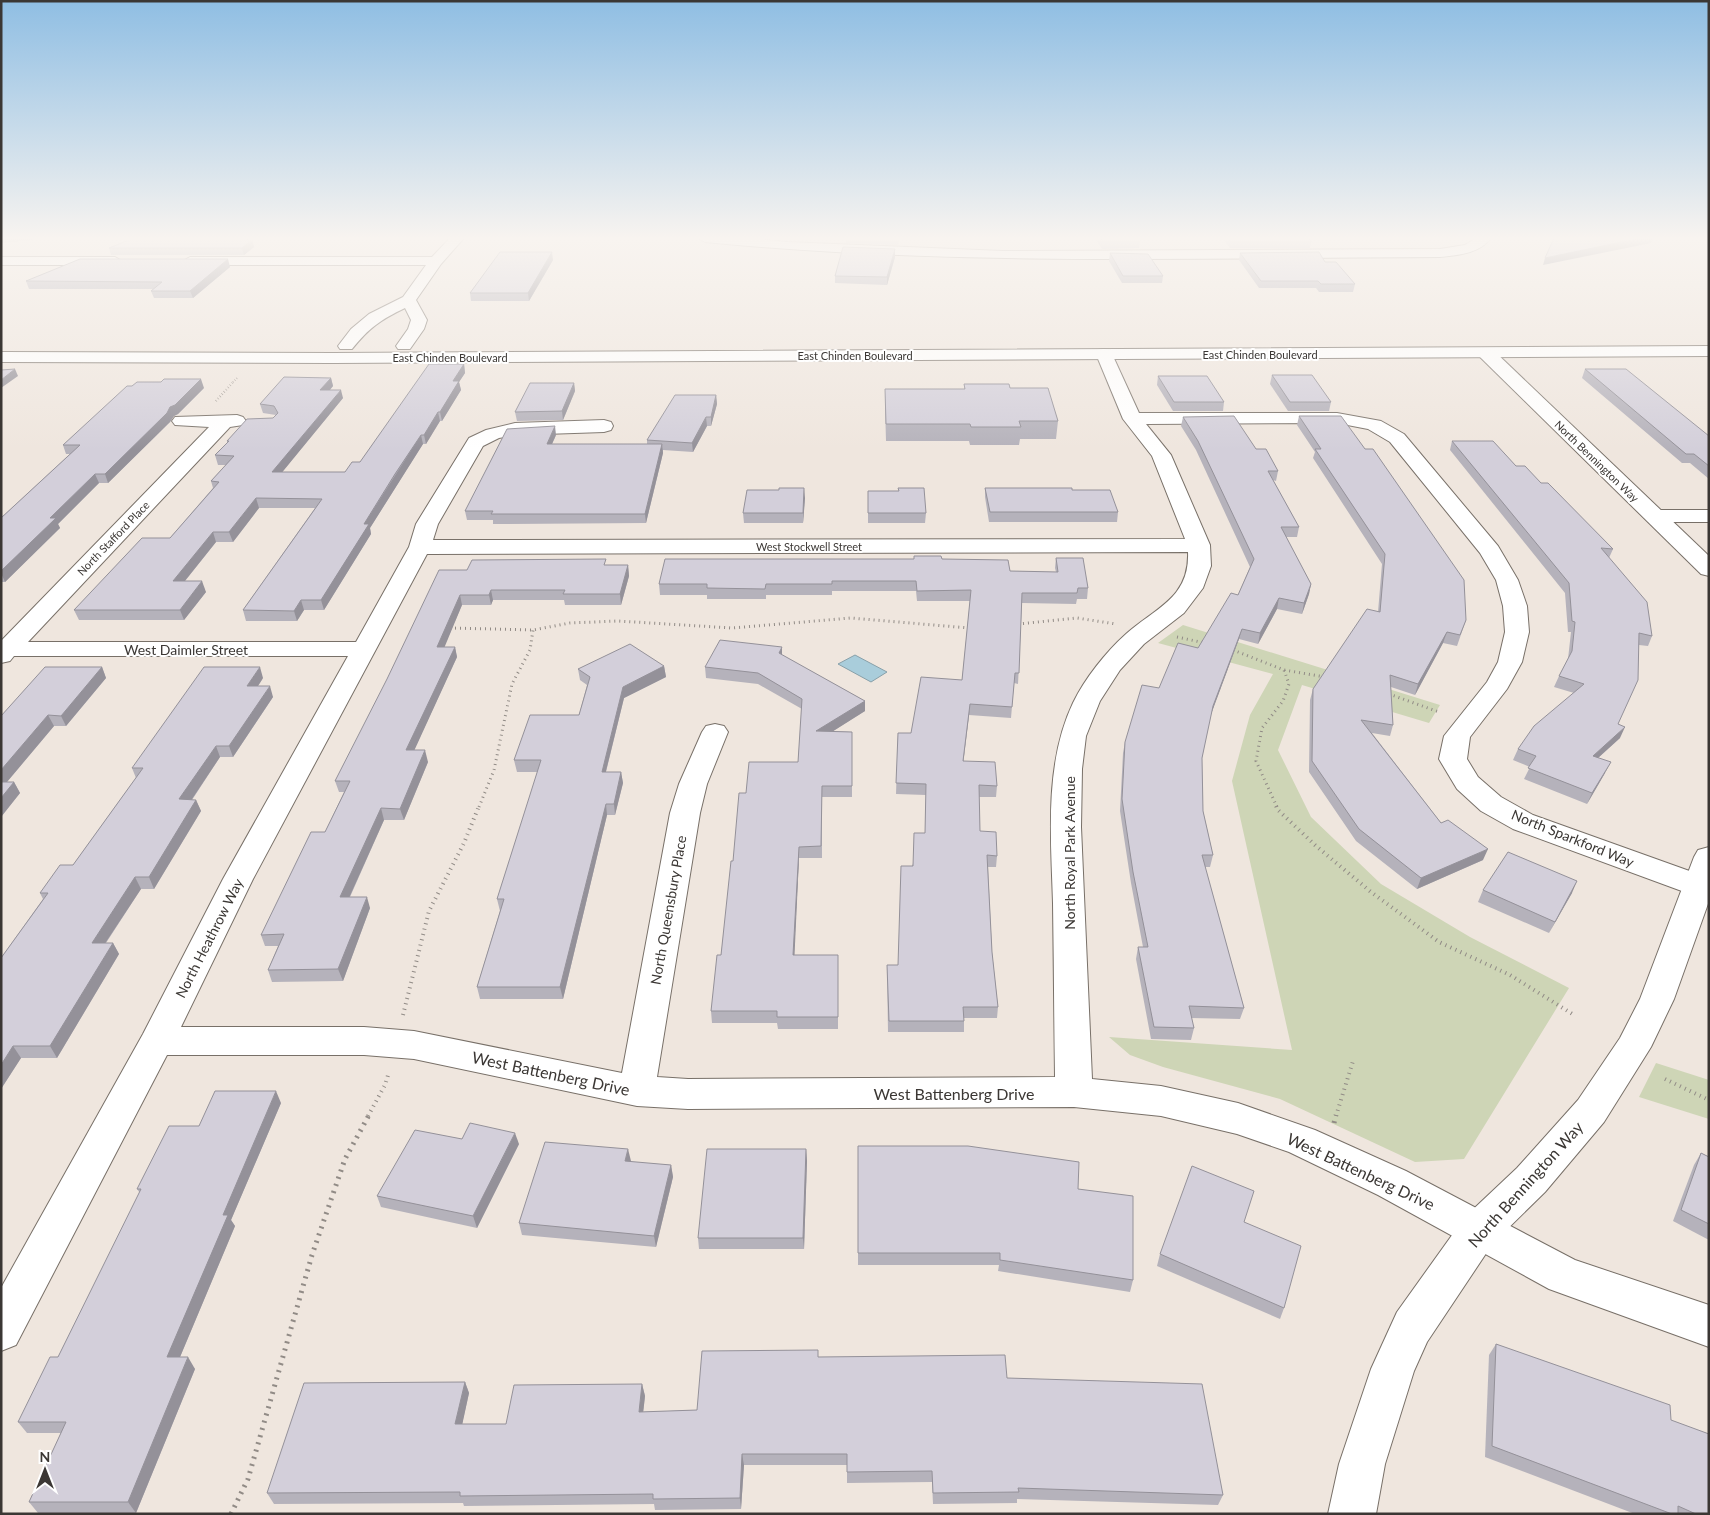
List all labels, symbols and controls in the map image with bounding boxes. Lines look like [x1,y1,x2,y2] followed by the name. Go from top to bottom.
[1202,348,1318,361] street label: East Chinden Boulevard
[797,349,913,362] street label: East Chinden Boulevard
[392,351,508,364] street label: East Chinden Boulevard
[1552,418,1642,505] street label: North Bennington Way
[74,498,152,578] street label: North Stafford Place
[756,540,862,553] street label: West Stockwell Street
[124,641,248,658] street label: West Daimler Street
[1061,776,1078,930] street label: North Royal Park Avenue
[1509,806,1638,871] street label: North Sparkford Way
[646,834,690,986] street label: North Queensbury Place
[171,875,247,1001] street label: North Heathrow Way
[470,1047,632,1099] street label: West Battenberg Drive
[874,1084,1034,1103] street label: West Battenberg Drive
[1464,1117,1587,1251] street label: North Bennington Way
[1284,1128,1438,1214] street label: West Battenberg Drive
[20,1445,70,1495] north arrow
[40,1448,50,1465] text: N

